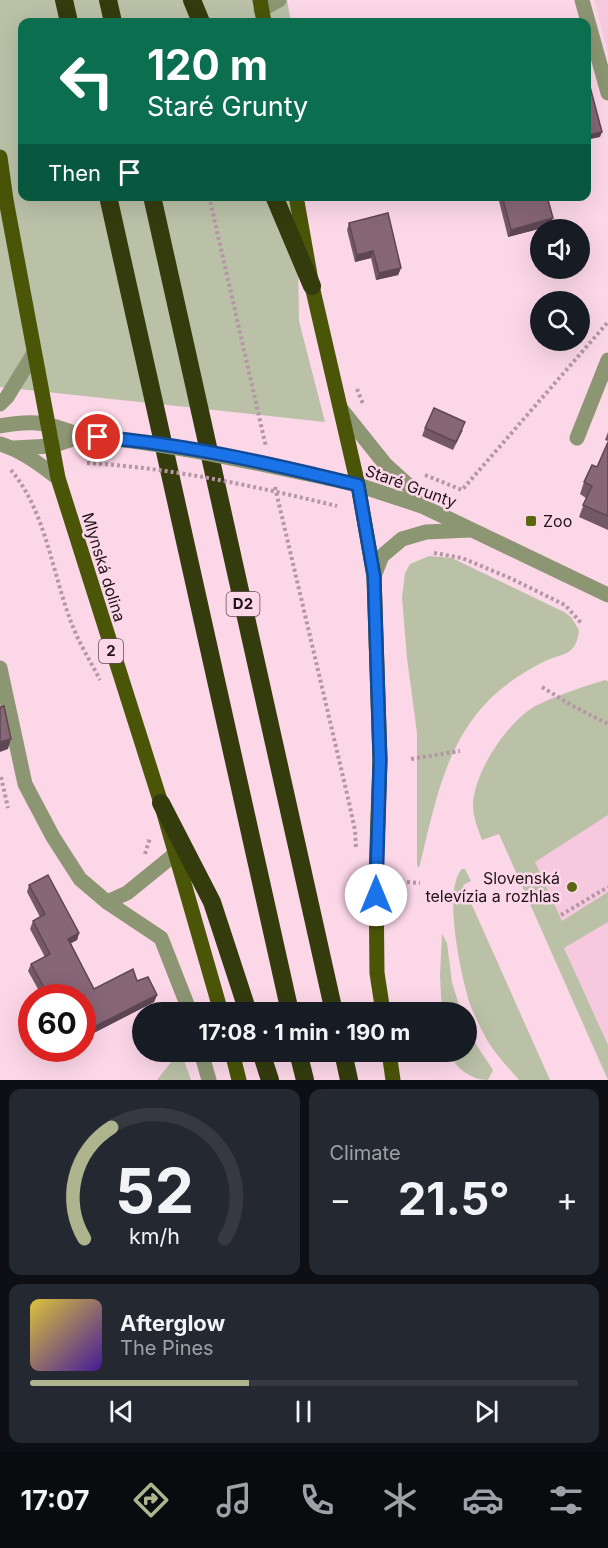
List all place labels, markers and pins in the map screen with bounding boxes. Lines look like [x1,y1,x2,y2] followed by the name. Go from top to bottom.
[72,411,123,462] pin
[543,511,572,531] place label: Zoo
[524,514,538,528] marker: Zoo
[425,868,560,906] place label: Slovenská televízia a rozhlas
[565,880,579,894] marker: Slovenská televízia a rozhlas

